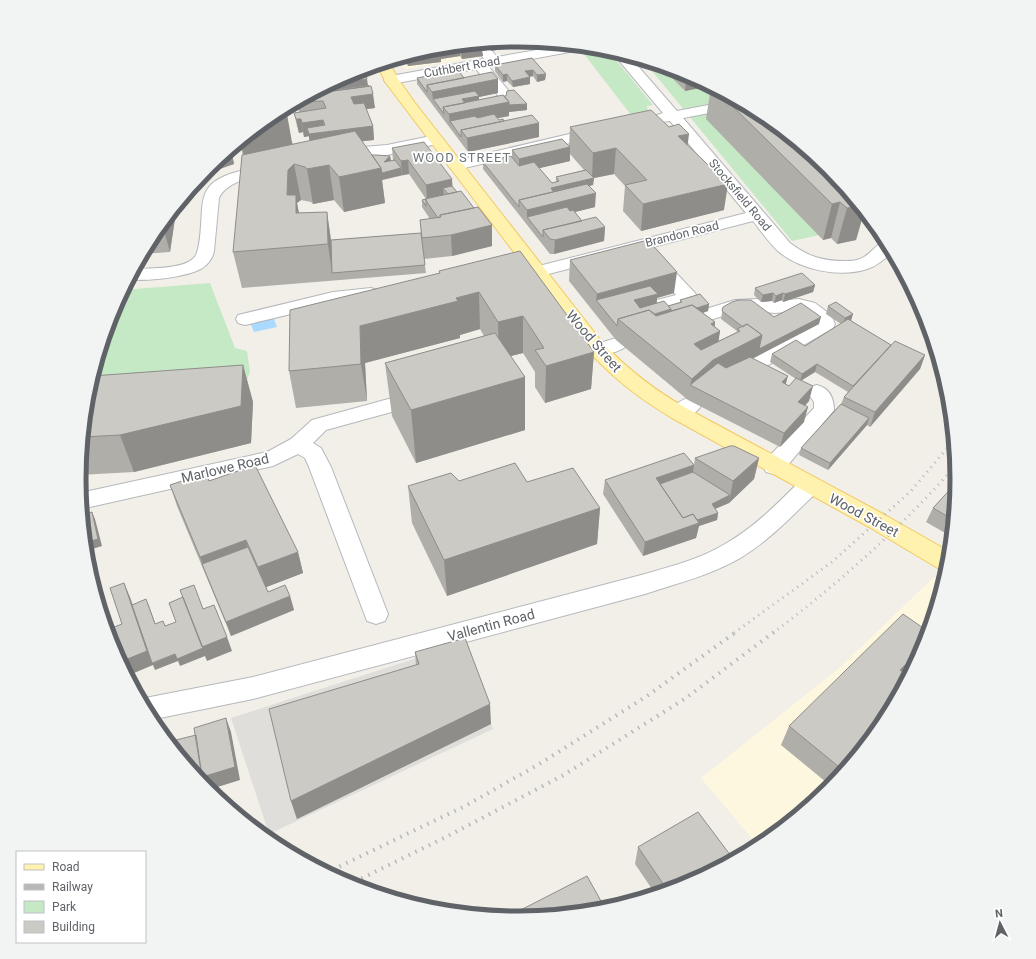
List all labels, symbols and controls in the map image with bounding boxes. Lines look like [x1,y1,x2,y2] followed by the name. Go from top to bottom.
[423,53,501,81] street label: Cuthbert Road
[413,150,511,165] district label: WOOD STREET
[706,156,774,234] street label: Stocksfield Road
[644,218,720,250] street label: Brandon Road
[563,307,625,375] street label: Wood Street
[180,450,270,486] street label: Marlowe Road
[826,490,902,540] street label: Wood Street
[446,606,536,644] street label: Vallentin Road
[16,851,146,943] legend
[52,860,80,874] text: Road
[52,880,93,894] text: Railway
[52,900,77,914] text: Park
[980,903,1020,943] north arrow
[994,907,1004,920] text: N
[52,920,95,934] text: Building

